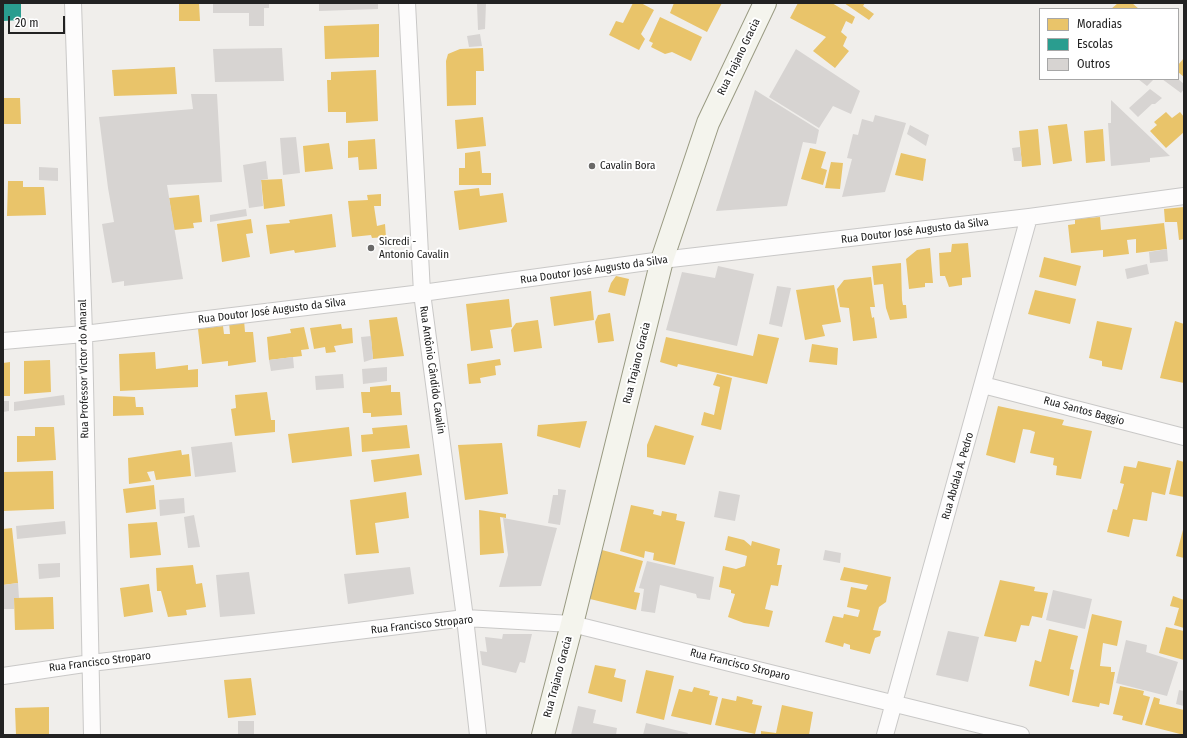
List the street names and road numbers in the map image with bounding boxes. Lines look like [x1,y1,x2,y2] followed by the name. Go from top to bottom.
[715,17,763,97] street label: Rua Trajano Gracia
[840,215,990,247] street label: Rua Doutor José Augusto da Silva
[519,253,669,287] street label: Rua Doutor José Augusto da Silva
[197,295,347,327] street label: Rua Doutor José Augusto da Silva
[76,299,92,439] street label: Rua Professor Victor do Amaral
[416,305,448,435] street label: Rua Antônio Cândido Cavalin
[620,321,654,405] street label: Rua Trajano Gracia
[1042,394,1126,428] street label: Rua Santos Baggio
[939,431,977,521] street label: Rua Abdala A. Pedro
[370,613,474,637] street label: Rua Francisco Stroparo
[541,635,575,719] street label: Rua Trajano Gracia
[689,646,791,684] street label: Rua Francisco Stroparo
[48,649,152,675] street label: Rua Francisco Stroparo

